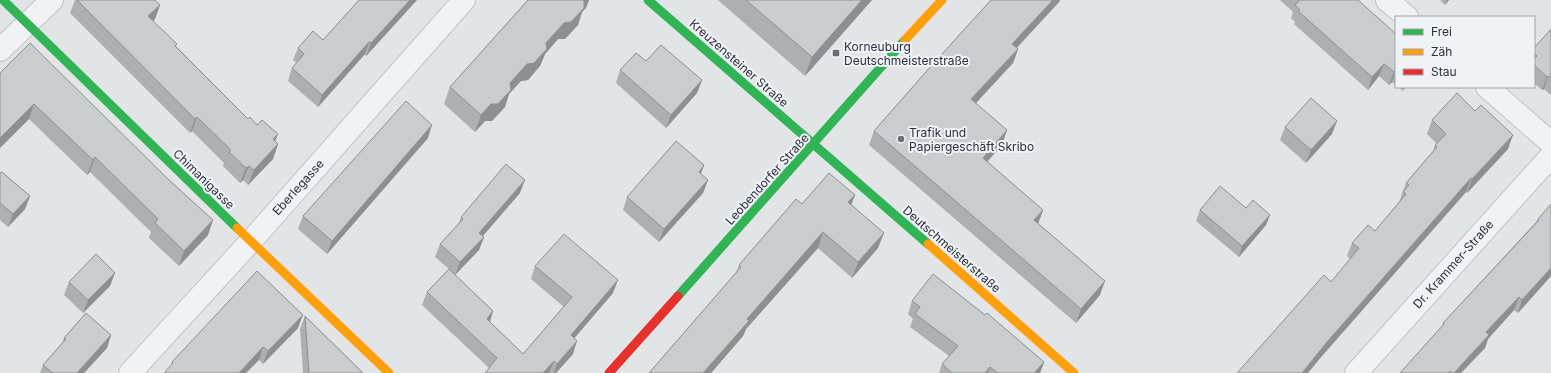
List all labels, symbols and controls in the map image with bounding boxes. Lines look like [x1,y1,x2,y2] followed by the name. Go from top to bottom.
[686,16,792,110] street label: Kreuzensteiner Straße
[1395,16,1535,88] legend
[1431,24,1452,39] text: Frei
[844,39,969,68] place label: Korneuburg Deutschmeisterstraße
[1431,44,1452,59] text: Zäh
[831,48,841,58] marker: Korneuburg Deutschmeisterstraße
[1431,64,1457,79] text: Stau
[909,125,1034,154] place label: Trafik und Papiergeschäft Skribo
[722,130,812,228] street label: Leobendorfer Straße
[896,134,906,144] marker: Trafik und Papiergeschäft Skribo
[170,146,238,212] street label: Chimanigasse
[269,156,327,218] street label: Eberlegasse
[900,202,1004,296] street label: Deutschmeisterstraße
[1409,217,1497,311] street label: Dr. Krammer-Straße

